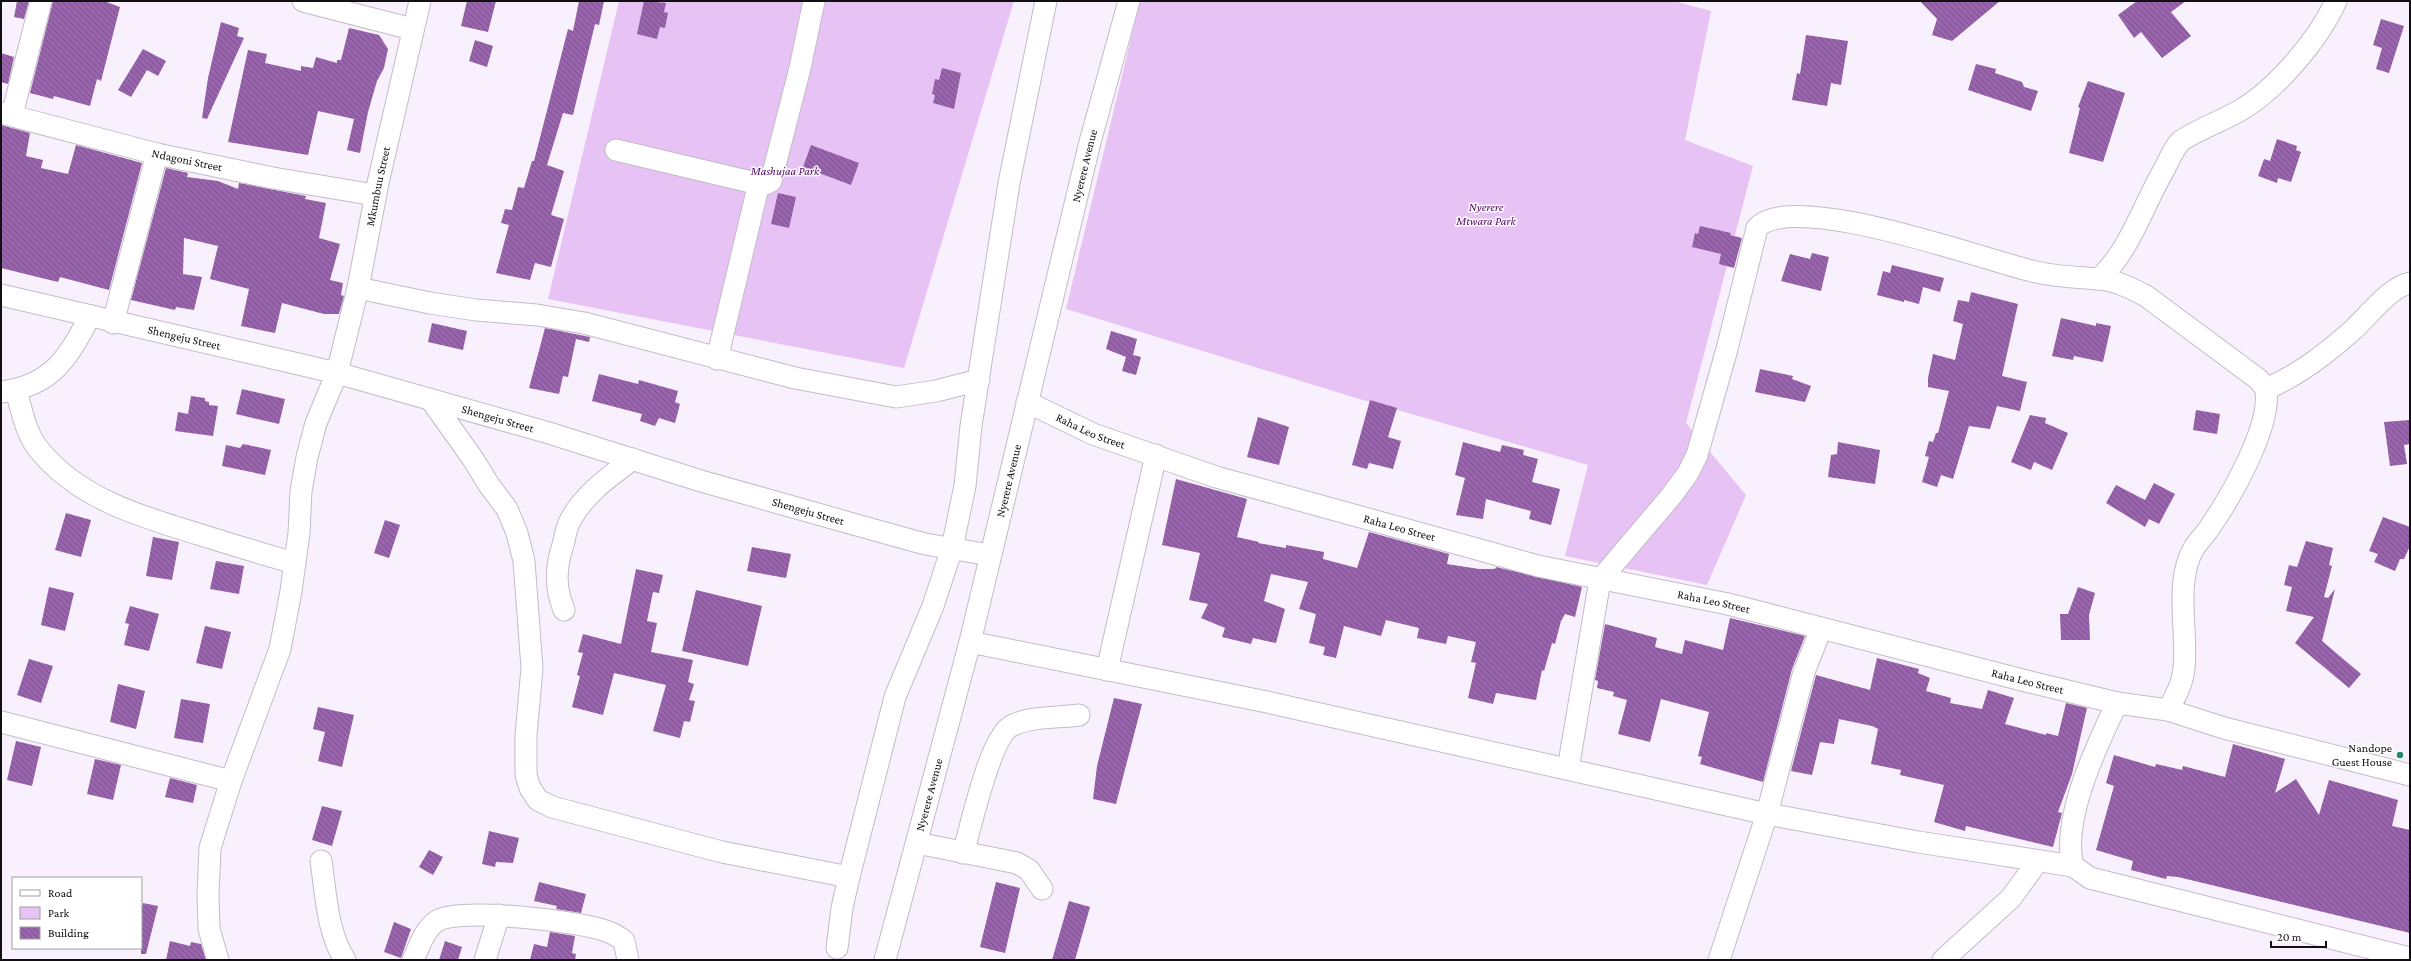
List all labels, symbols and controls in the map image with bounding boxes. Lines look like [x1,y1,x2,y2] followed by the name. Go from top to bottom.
[1069,128,1100,204] street label: Nyerere Avenue
[363,144,393,227] street label: Mkumbuu Street
[150,146,224,175] street label: Ndagoni Street
[750,164,820,178] park label: Mashujaa Park
[1455,200,1516,228] park label: Nyerere Mtwara Park
[146,322,223,353] street label: Shengeju Street
[460,402,537,436] street label: Shengeju Street
[1054,410,1128,452] street label: Raha Leo Street
[993,443,1024,519] street label: Nyerere Avenue
[770,494,847,528] street label: Shengeju Street
[1362,511,1438,545] street label: Raha Leo Street
[1676,587,1753,617] street label: Raha Leo Street
[1990,665,2066,697] street label: Raha Leo Street
[2332,741,2392,769] place label: Nandope Guest House
[2395,750,2405,760] marker: Nandope Guest House
[913,757,946,833] street label: Nyerere Avenue
[12,877,142,949] legend
[48,886,73,900] text: Road
[48,906,70,920] text: Park
[2271,923,2326,949] scale bar
[48,926,89,940] text: Building
[2277,930,2302,944] text: 20 m

